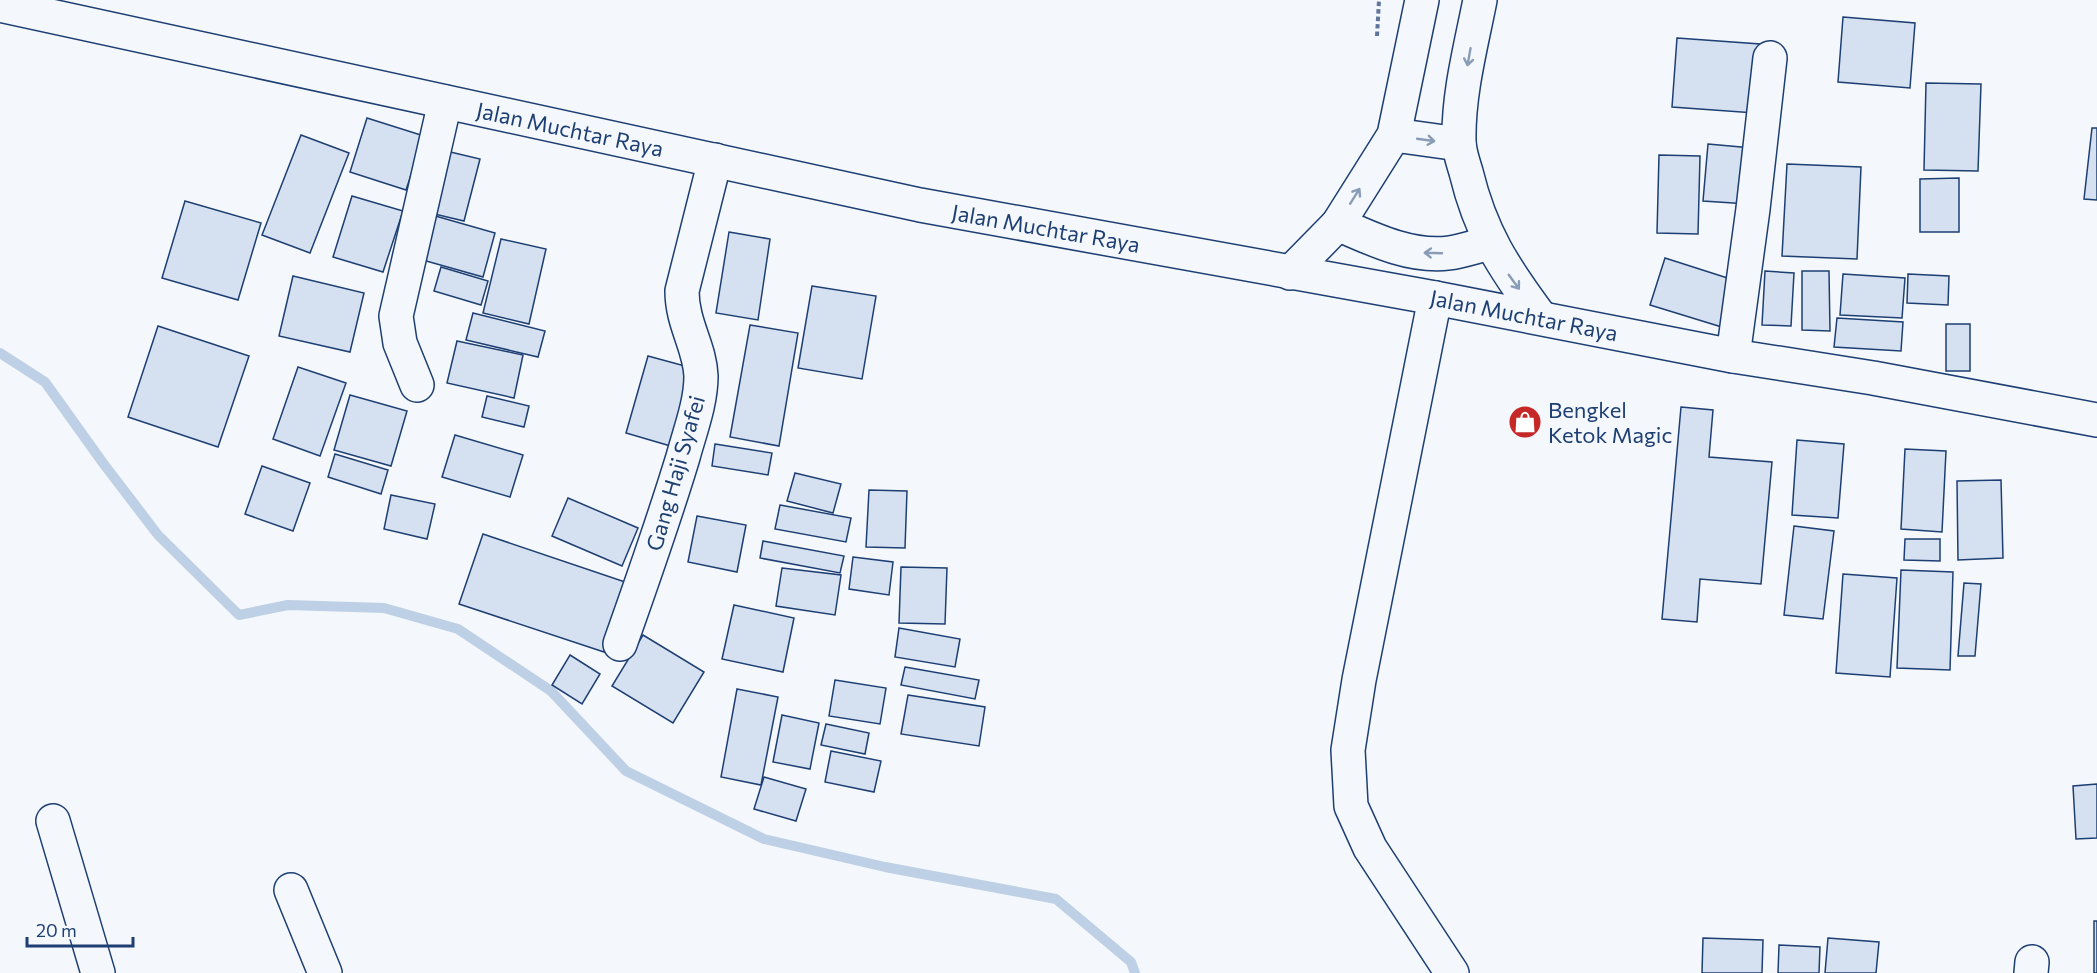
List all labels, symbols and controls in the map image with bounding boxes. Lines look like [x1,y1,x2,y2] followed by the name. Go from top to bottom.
[1463,47,1474,67] one-way arrow
[474,96,666,162] street label: Jalan Muchtar Raya
[1416,135,1436,146] one-way arrow
[1349,188,1362,205] one-way arrow
[950,198,1142,258] street label: Jalan Muchtar Raya
[1423,247,1443,258] one-way arrow
[1508,273,1520,289] one-way arrow
[1428,284,1620,346] street label: Jalan Muchtar Raya
[640,392,710,554] street label: Gang Haji Syafei
[1548,396,1672,448] place label: Bengkel Ketok Magic
[1507,404,1543,440] shop icon: Bengkel Ketok Magic
[27,910,134,948] scale bar
[36,919,77,941] text: 20 m

